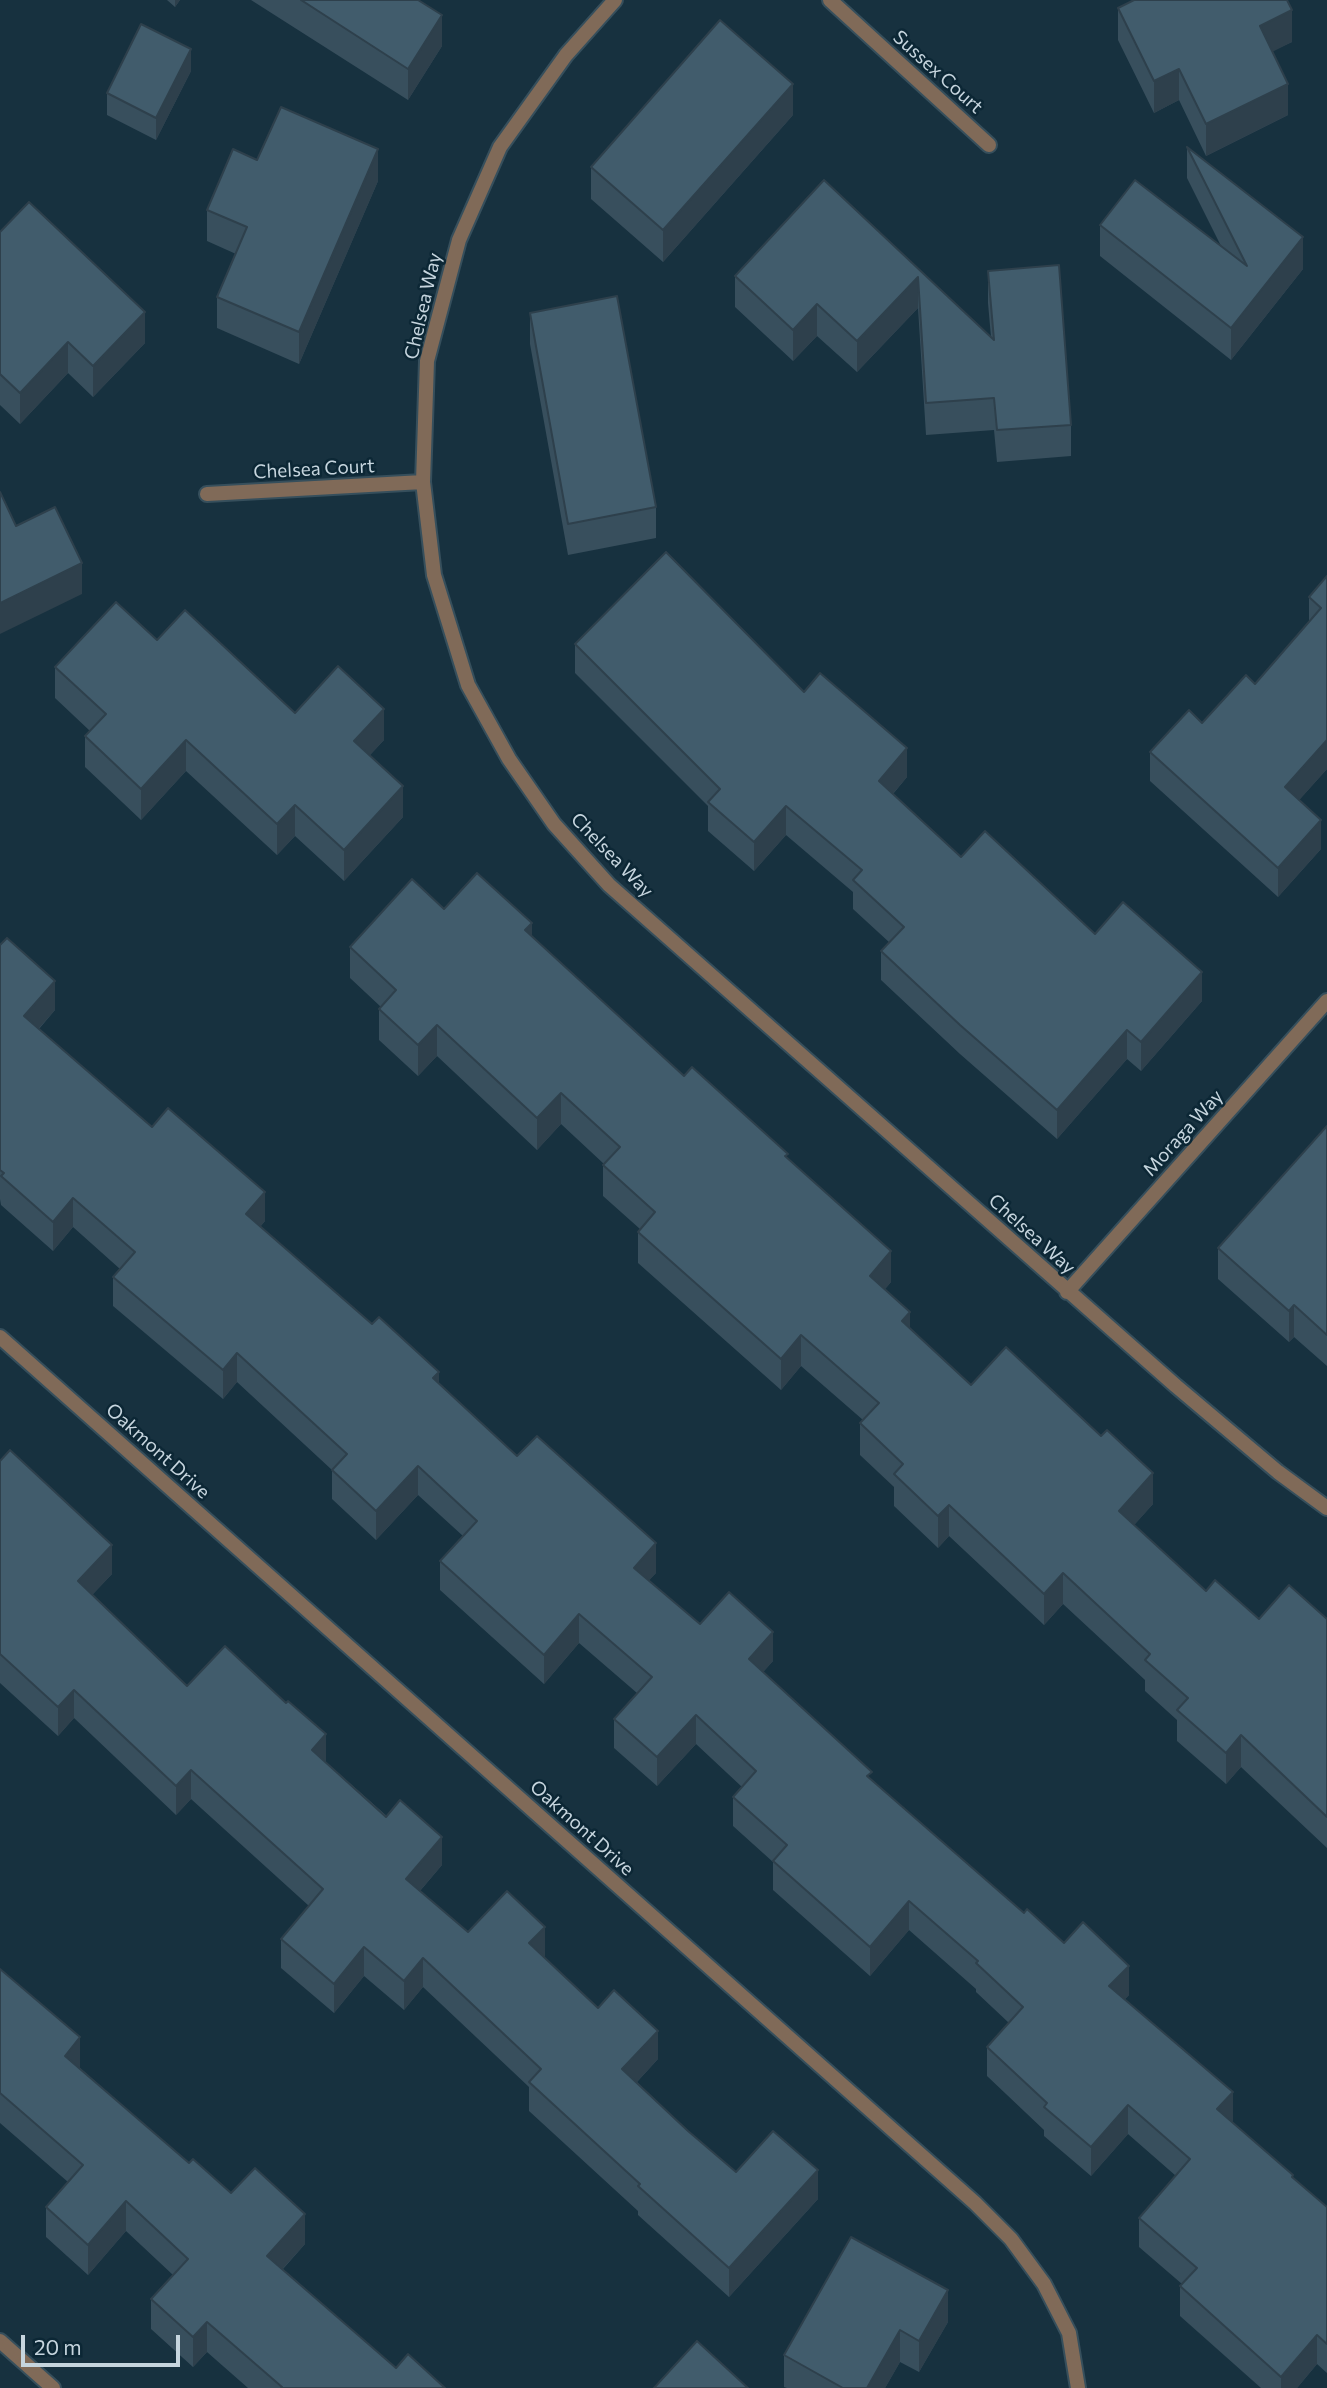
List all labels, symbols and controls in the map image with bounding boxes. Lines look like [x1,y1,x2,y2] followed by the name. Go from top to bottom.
[888,26,988,118] street label: Sussex Court
[400,250,446,362] street label: Chelsea Way
[253,454,375,484] street label: Chelsea Court
[566,808,658,902] street label: Chelsea Way
[1138,1085,1228,1181] street label: Moraga Way
[984,1189,1080,1279] street label: Chelsea Way
[101,1398,215,1504] street label: Oakmont Drive
[525,1775,639,1881] street label: Oakmont Drive
[24,2322,184,2366] scale bar
[34,2334,82,2359] text: 20 m

